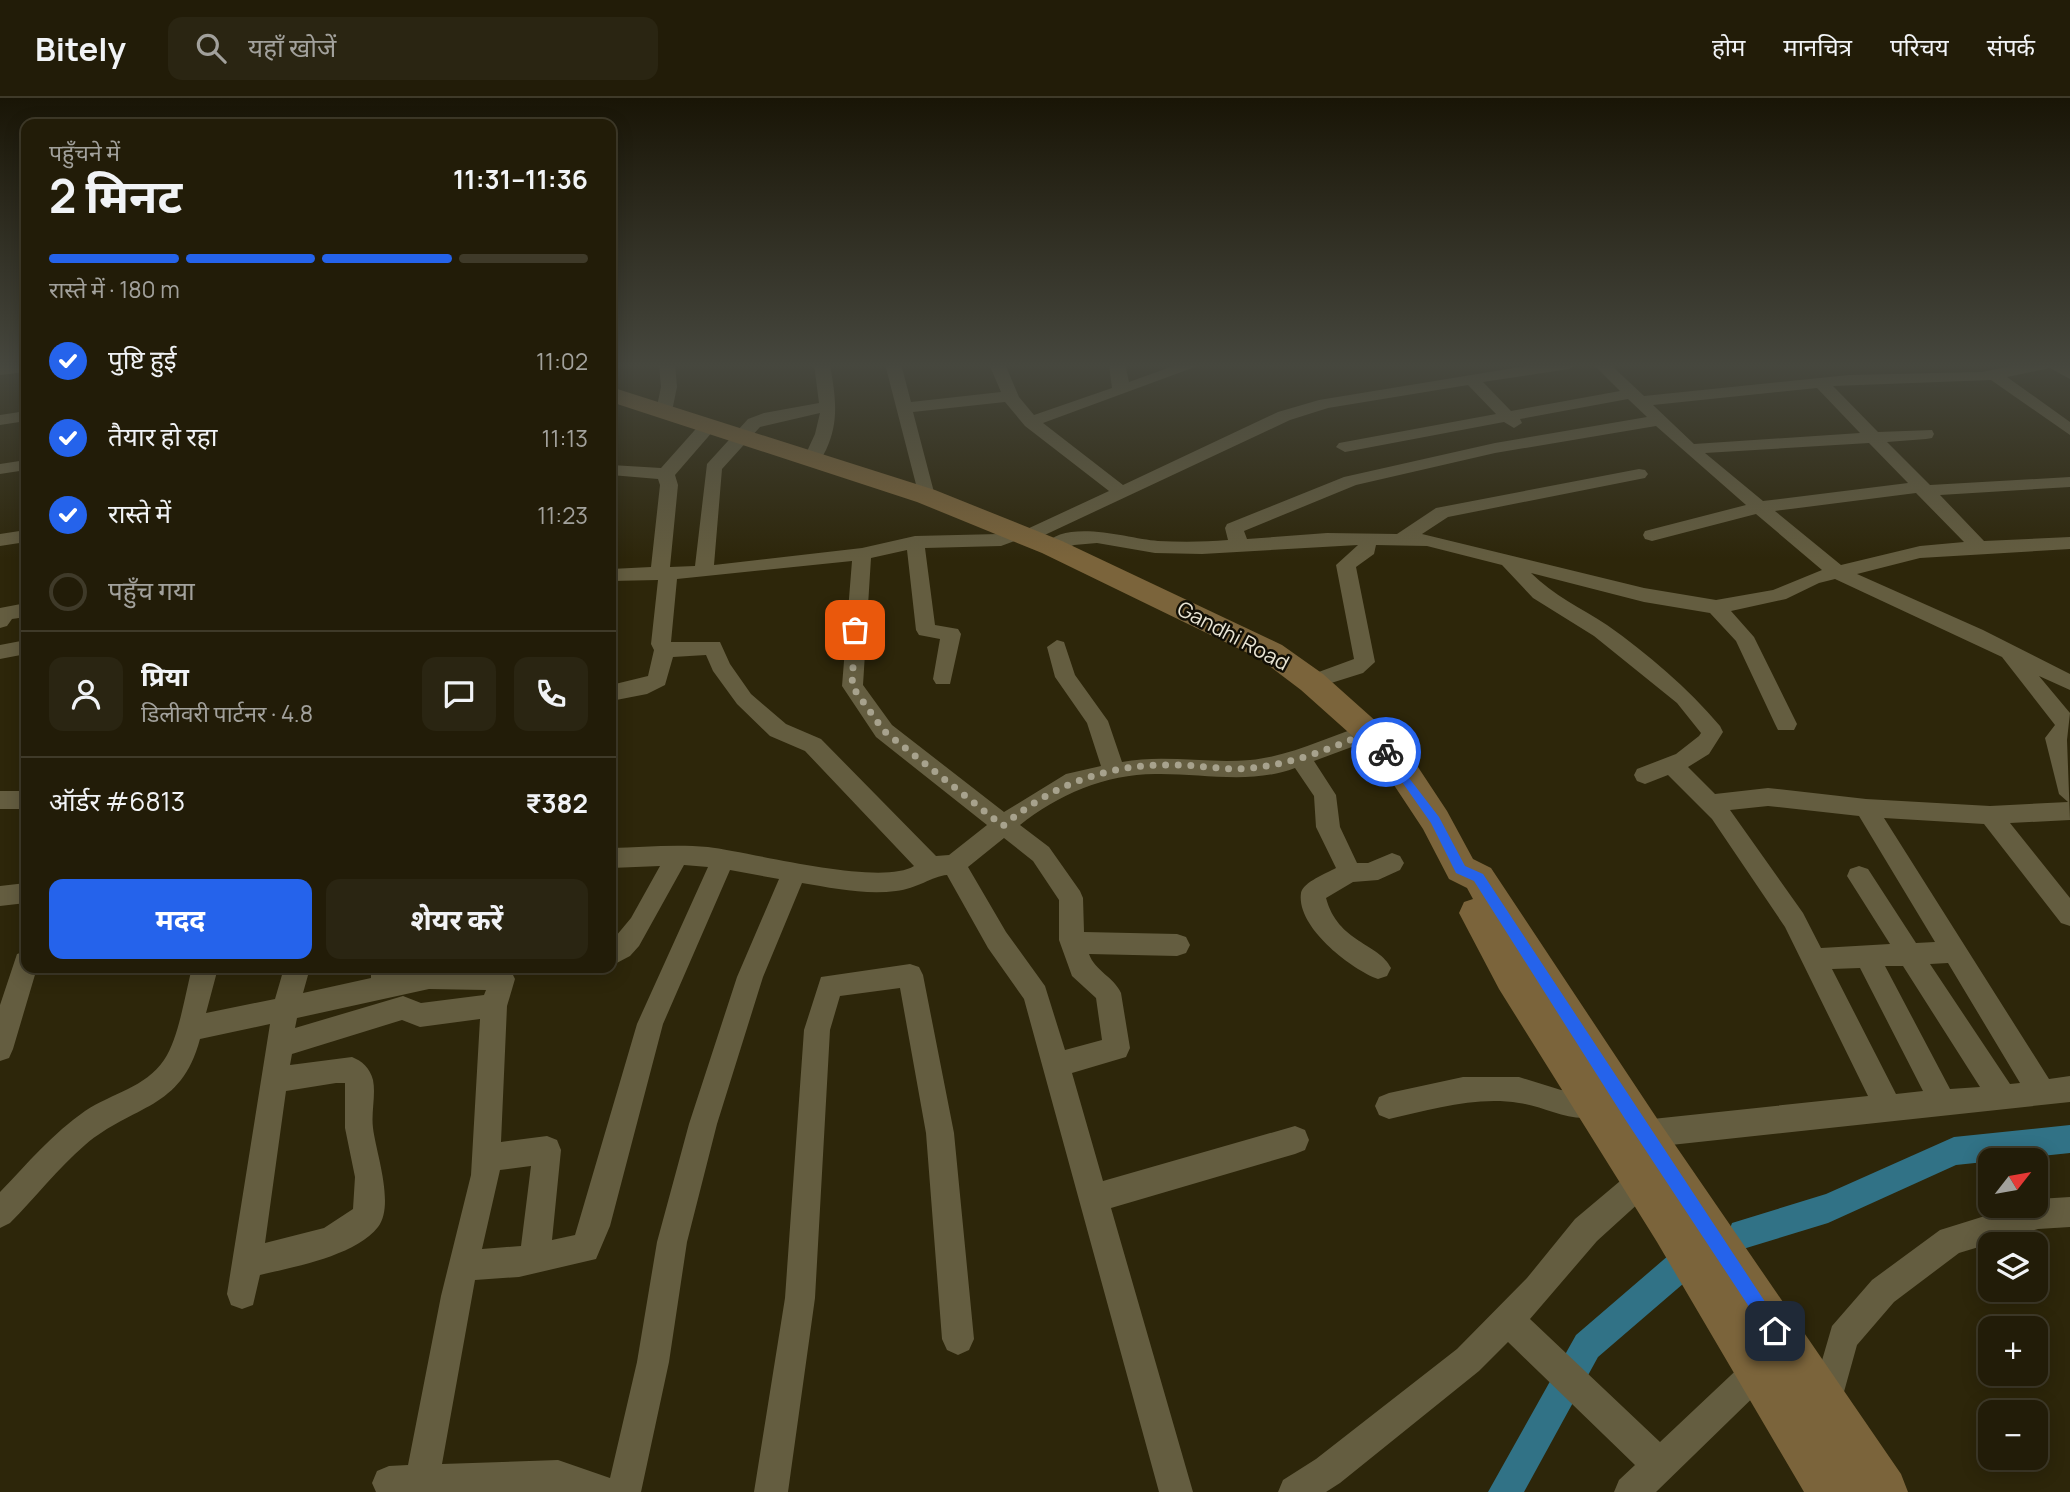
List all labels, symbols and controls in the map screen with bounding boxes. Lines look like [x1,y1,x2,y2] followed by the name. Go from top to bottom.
[168,17,658,80] search box
[35,26,126,71] text: Bitely
[192,29,230,67] icon: search
[248,29,336,65] text: यहाँ खोजें
[1712,30,1745,63] text: होम
[1783,30,1852,63] text: मानचित्र
[1890,30,1949,63] text: परिचय
[1987,30,2035,63] text: संपर्क
[49,136,120,168] text: पहुँचने में
[453,161,588,197] text: 11:31–11:36
[49,164,182,227] text: 2 मिनट
[49,273,180,305] text: रास्ते में · 180 m
[108,341,176,377] text: पुष्टि हुई
[49,342,87,380] icon: check
[536,345,588,377] text: 11:02
[108,418,217,454] text: तैयार हो रहा
[49,419,87,457] icon: check
[541,422,588,454] text: 11:13
[108,495,171,531] text: रास्ते में
[49,496,87,534] icon: check
[537,499,588,531] text: 11:23
[108,572,195,608] text: पहुँच गया
[1173,594,1294,676] street label: Gandhi Road
[825,600,885,660] pin
[836,611,874,649] icon: bag
[49,657,123,731] button: person
[422,657,496,731] button: chat
[514,657,588,731] button: phone
[141,658,189,694] text: प्रिया
[141,697,313,729] text: डिलीवरी पार्टनर · 4.8
[1351,717,1421,787] courier
[1367,733,1405,771] icon: bike
[49,783,185,819] text: ऑर्डर #6813
[525,785,588,821] text: ₹382
[49,879,312,959] button: मदद
[326,879,588,959] button: शेयर करें
[1978,1148,2048,1218] north arrow
[1978,1148,2048,1470] map controls
[1978,1232,2048,1302] button: layers
[1745,1301,1805,1361] pin
[1756,1312,1794,1350] icon: home
[1978,1316,2048,1386] button: +
[1978,1400,2048,1470] button: −

